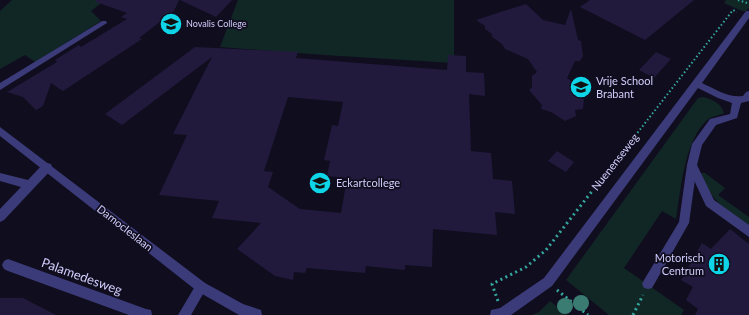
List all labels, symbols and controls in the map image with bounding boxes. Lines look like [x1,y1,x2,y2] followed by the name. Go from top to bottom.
[158,11,184,37] school or university icon: Novalis College
[186,18,247,29] place label: Novalis College
[568,74,594,100] school or university icon: Vrije School Brabant
[596,74,653,100] place label: Vrije School Brabant
[588,130,641,193] street label: Nuenenseweg
[307,170,333,196] school or university icon: Eckartcollege
[336,176,400,189] place label: Eckartcollege
[95,202,156,253] street label: Damocleslaan
[655,251,704,277] place label: Motorisch Centrum
[706,251,732,277] building icon: Motorisch Centrum
[39,254,125,298] street label: Palamedesweg

